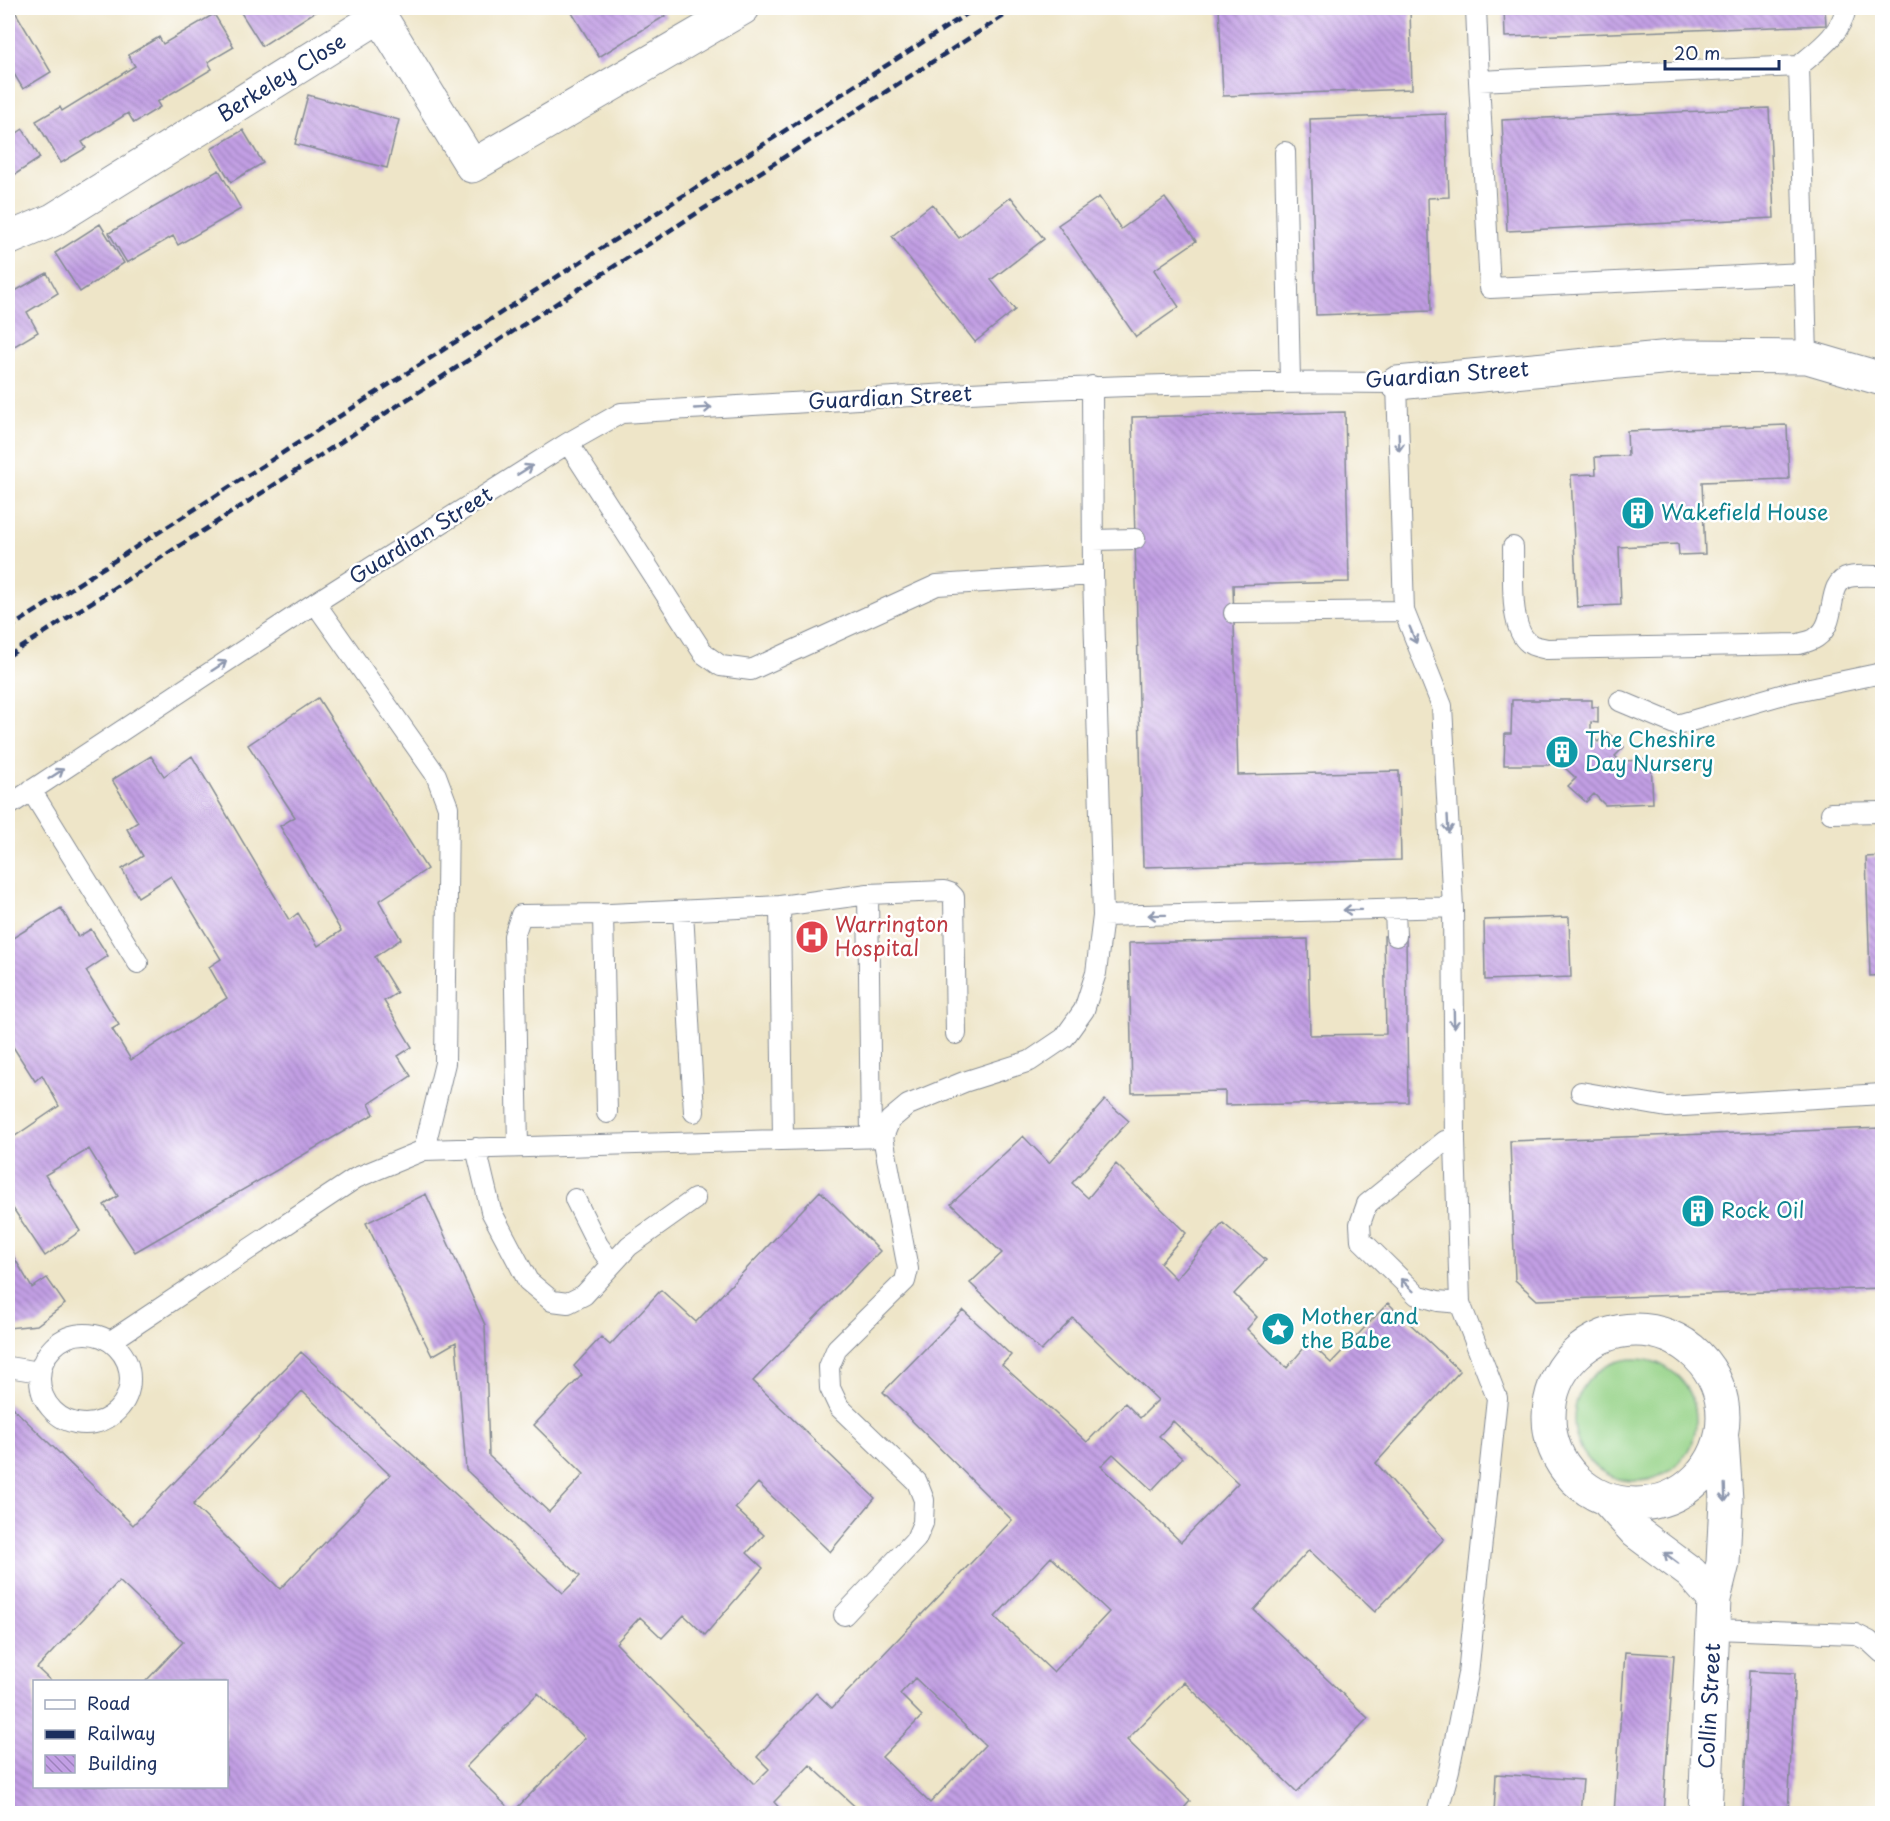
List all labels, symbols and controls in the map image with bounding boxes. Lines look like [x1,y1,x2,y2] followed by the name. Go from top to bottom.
[211,24,351,129] street label: Berkeley Close
[1665,33,1779,71] scale bar
[1674,39,1720,66] text: 20 m
[1364,351,1530,395] street label: Guardian Street
[807,376,973,416] street label: Guardian Street
[693,402,713,413] one-way arrow
[1393,431,1404,451] one-way arrow
[516,464,533,476] one-way arrow
[342,477,498,591] street label: Guardian Street
[1620,495,1656,531] building icon: Wakefield House
[1661,495,1828,527] place label: Wakefield House
[1409,625,1420,644] one-way arrow
[210,660,227,672] one-way arrow
[1585,722,1716,778] place label: The Cheshire Day Nursery
[1544,734,1580,770] building icon: The Cheshire Day Nursery
[47,767,64,779] one-way arrow
[1443,814,1454,834] one-way arrow
[1343,904,1363,915] one-way arrow
[835,907,949,963] place label: Warrington Hospital
[1148,909,1168,920] one-way arrow
[794,919,830,955] hospital icon: Warrington Hospital
[1448,1009,1460,1029] one-way arrow
[1680,1193,1716,1229] building icon: Rock Oil
[1721,1193,1805,1225] place label: Rock Oil
[1399,1278,1414,1292] one-way arrow
[1301,1299,1418,1355] place label: Mother and the Babe
[1260,1311,1296,1347] place icon: Mother and the Babe
[1720,1483,1731,1503] one-way arrow
[1664,1552,1680,1565] one-way arrow
[1689,1642,1727,1770] street label: Collin Street
[33,1680,228,1788] legend
[87,1689,131,1716] text: Road
[87,1719,155,1746] text: Railway
[87,1749,157,1776] text: Building

